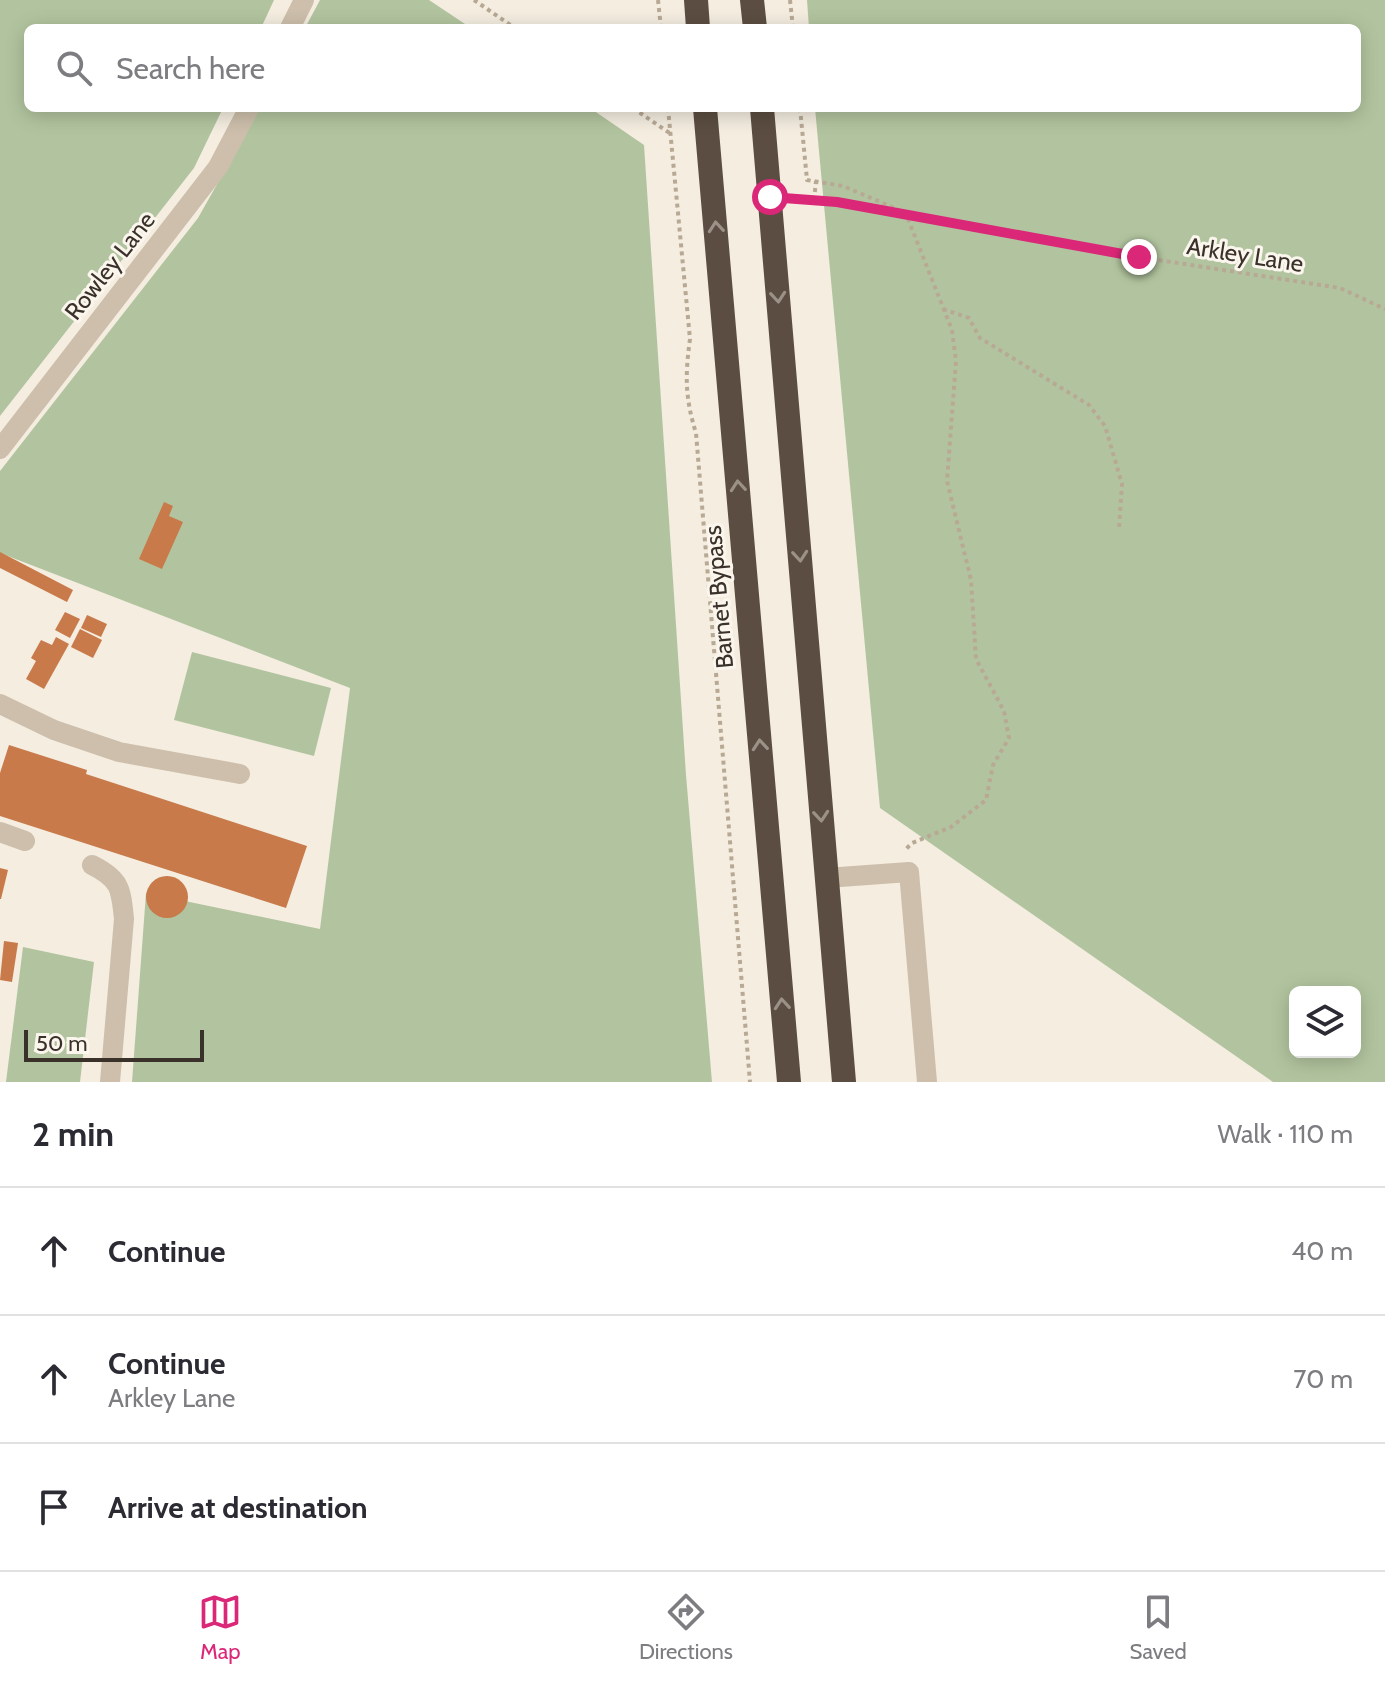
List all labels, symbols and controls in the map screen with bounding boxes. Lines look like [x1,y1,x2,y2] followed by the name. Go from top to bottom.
[24,24,1361,112] search box
[52,46,96,90] icon: search
[116,50,265,87] text: Search here
[752,179,788,215] route start
[58,206,161,325] street label: Rowley Lane
[707,220,724,233] one-way arrow
[1185,231,1305,278] street label: Arkley Lane
[1121,239,1157,275] route end
[769,291,786,304] one-way arrow
[730,479,747,492] one-way arrow
[698,524,739,670] street label: Barnet Bypass
[791,550,808,563] one-way arrow
[752,738,769,751] one-way arrow
[812,809,829,822] one-way arrow
[1289,986,1361,1058] map controls
[1289,986,1361,1058] button: layers
[774,997,791,1010] one-way arrow
[24,1026,204,1062] scale bar
[36,1030,88,1057] text: 50 m
[32,1113,114,1155] text: 2 min
[1218,1118,1353,1150] text: Walk · 110 m
[32,1229,76,1273] icon: ahead
[108,1233,225,1270] text: Continue
[1291,1235,1353,1267] text: 40 m
[108,1345,225,1382] text: Continue
[32,1357,76,1401] icon: ahead
[1293,1363,1353,1395] text: 70 m
[108,1382,235,1414] text: Arkley Lane
[32,1485,76,1529] icon: arrive
[108,1489,368,1526] text: Arrive at destination
[198,1590,242,1665] tab: Map
[639,1590,733,1665] tab: Directions
[1130,1590,1187,1665] tab: Saved

